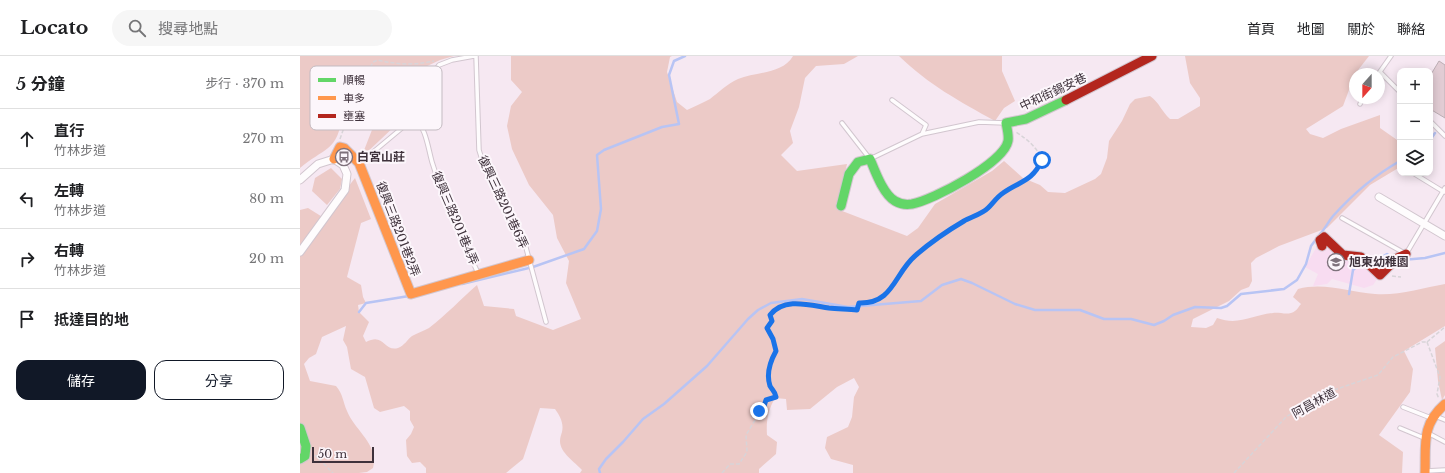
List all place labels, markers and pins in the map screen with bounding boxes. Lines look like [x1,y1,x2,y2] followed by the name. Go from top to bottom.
[334,147,354,167] bus stop icon: 白宮山莊
[357,149,405,164] place label: 白宮山莊
[1326,252,1346,272] school or university icon: 旭東幼稚園
[1349,254,1409,269] place label: 旭東幼稚園

